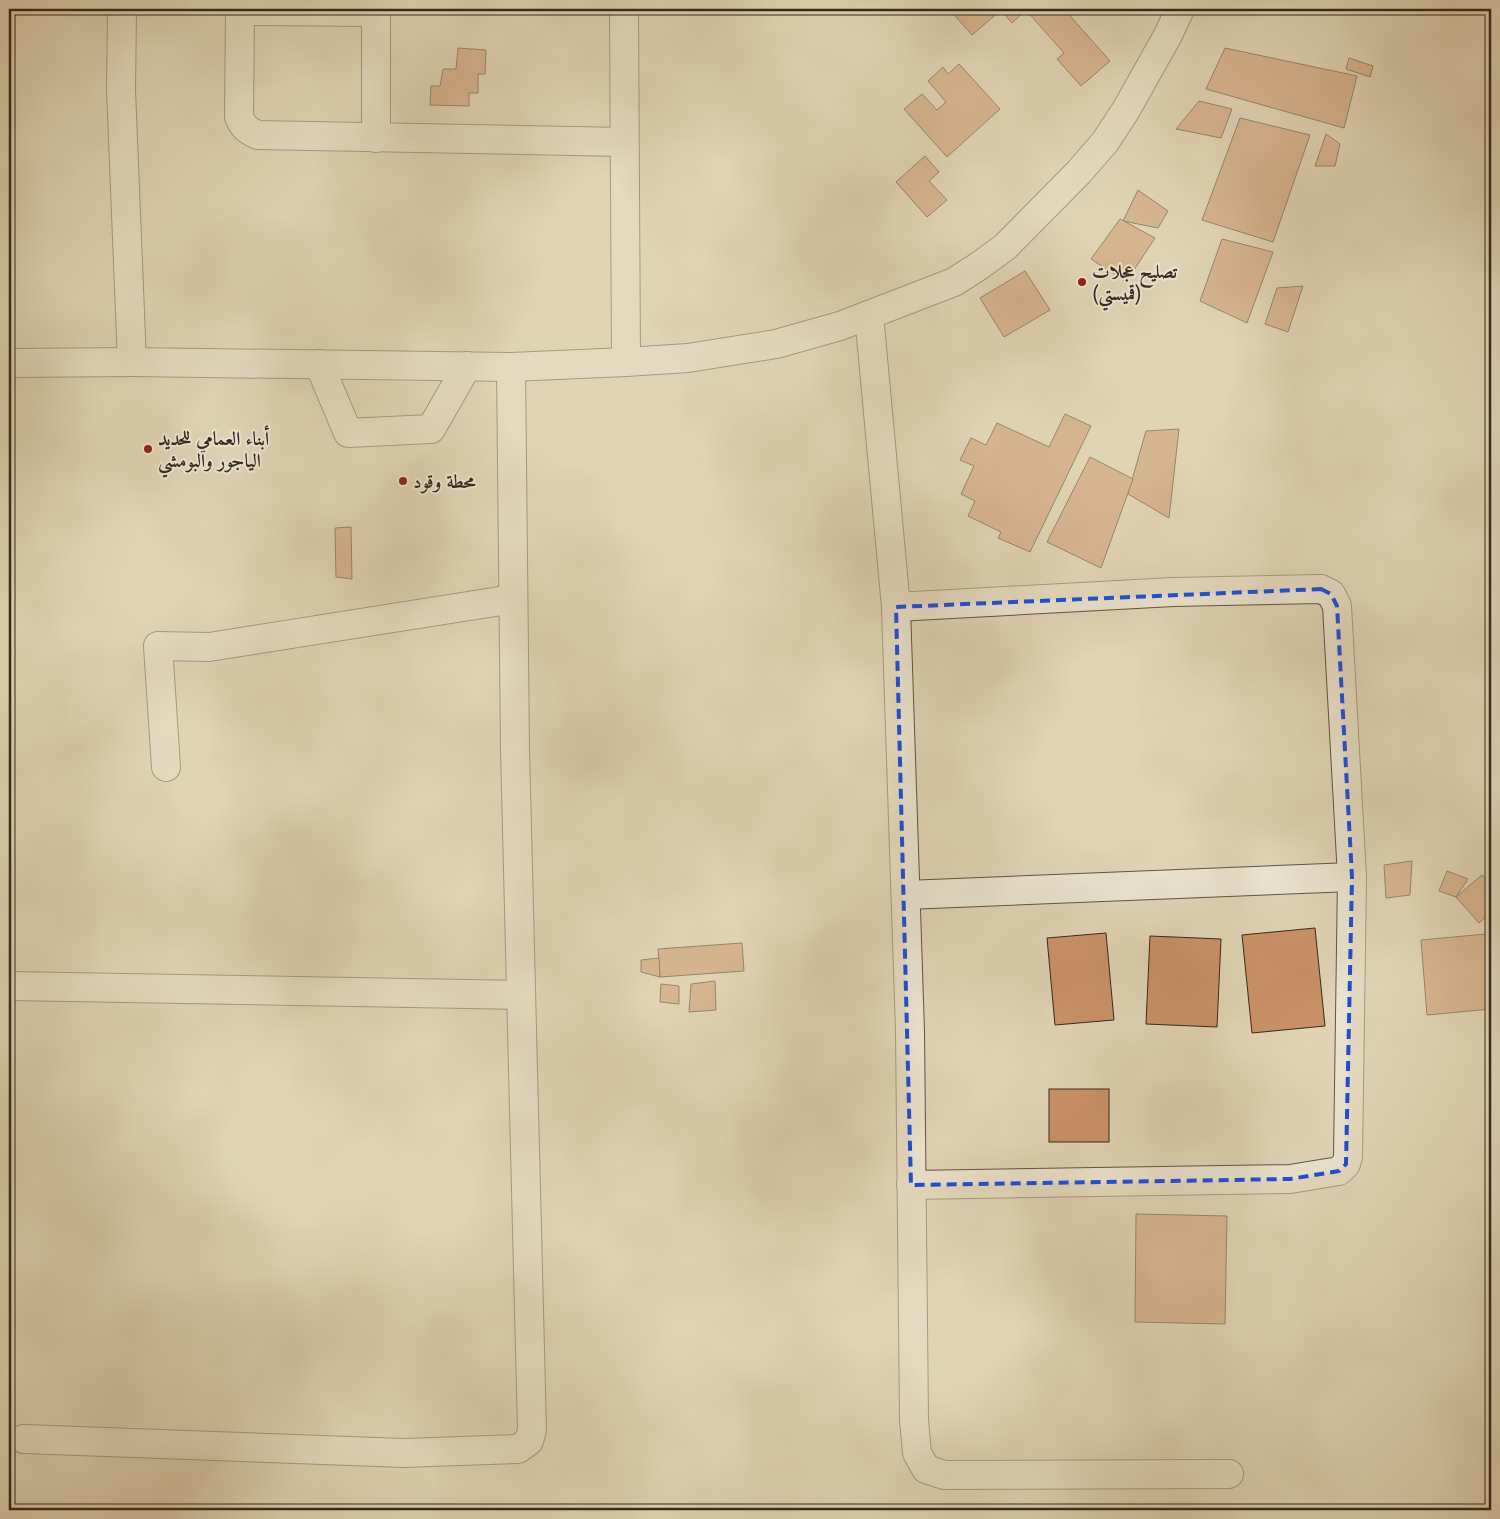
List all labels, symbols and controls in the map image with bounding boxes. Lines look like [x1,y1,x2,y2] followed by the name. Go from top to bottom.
[1092,259,1177,311] place label: تصليح عجلات (قميستي)
[1076,276,1088,288] marker: تصليح عجلات (قميستي)
[158,425,270,478] place label: أبناء العمامي للحديد الياجور والبومشي
[142,443,154,455] marker: أبناء العمامي للحديد الياجور والبومشي
[413,469,476,495] place label: محطة وقود
[397,475,409,487] marker: محطة وقود

